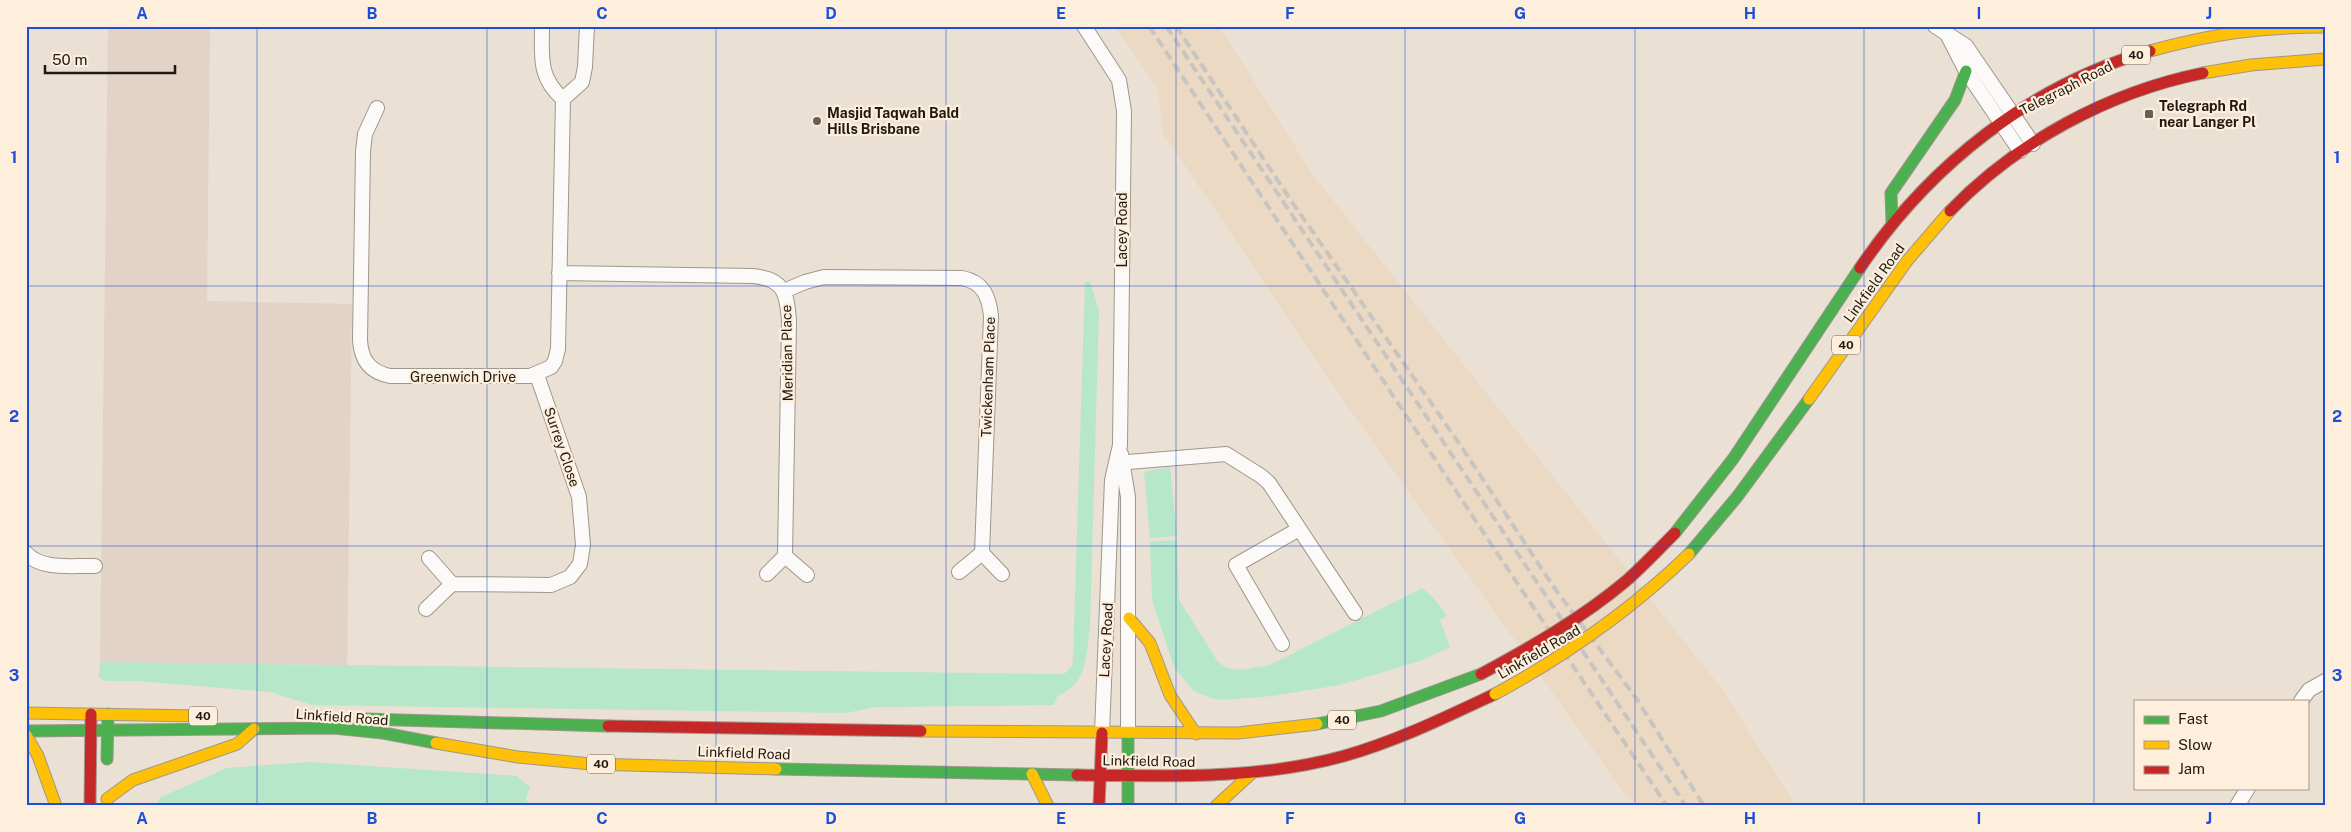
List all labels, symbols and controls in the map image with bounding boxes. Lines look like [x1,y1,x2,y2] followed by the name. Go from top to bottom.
[136,4,148,23] text: A
[367,4,378,23] text: B
[596,4,608,23] text: C
[825,4,837,23] text: D
[1056,4,1066,23] text: E
[1285,4,1295,23] text: F
[1514,4,1526,23] text: G
[1744,4,1756,23] text: H
[1977,4,1981,23] text: I
[2206,4,2212,23] text: J
[45,42,175,74] scale bar
[2122,46,2150,64] road number: 40
[52,51,87,68] text: 50 m
[2017,58,2115,118] street label: Telegraph Road
[2159,98,2256,130] place label: Telegraph Rd near Langer Pl
[827,105,959,137] place label: Masjid Taqwah Bald Hills Brisbane
[2143,108,2155,120] marker: Telegraph Rd near Langer Pl
[811,115,823,127] marker: Masjid Taqwah Bald Hills Brisbane
[11,148,17,167] text: 1
[2334,148,2340,167] text: 1
[1114,193,1130,268] street label: Lacey Road
[1840,241,1908,325] street label: Linkfield Road
[778,304,796,401] street label: Meridian Place
[978,316,998,438] street label: Twickenham Place
[1832,336,1860,354] road number: 40
[410,369,516,385] street label: Greenwich Drive
[541,405,583,489] street label: Surrey Close
[9,407,19,426] text: 2
[2332,407,2342,426] text: 2
[1096,602,1116,678] street label: Lacey Road
[1495,622,1583,682] street label: Linkfield Road
[9,666,19,685] text: 3
[2332,666,2342,685] text: 3
[2134,700,2308,790] legend
[189,706,217,726] road number: 40
[295,706,389,728] street label: Linkfield Road
[1328,710,1356,730] road number: 40
[2178,710,2208,727] text: Fast
[2178,736,2213,753] text: Slow
[697,743,791,763] street label: Linkfield Road
[1102,752,1196,770] street label: Linkfield Road
[587,754,615,774] road number: 40
[2178,760,2205,777] text: Jam
[136,809,148,828] text: A
[367,809,378,828] text: B
[596,809,608,828] text: C
[825,809,837,828] text: D
[1056,809,1066,828] text: E
[1285,809,1295,828] text: F
[1514,809,1526,828] text: G
[1744,809,1756,828] text: H
[1977,809,1981,828] text: I
[2206,809,2212,828] text: J

